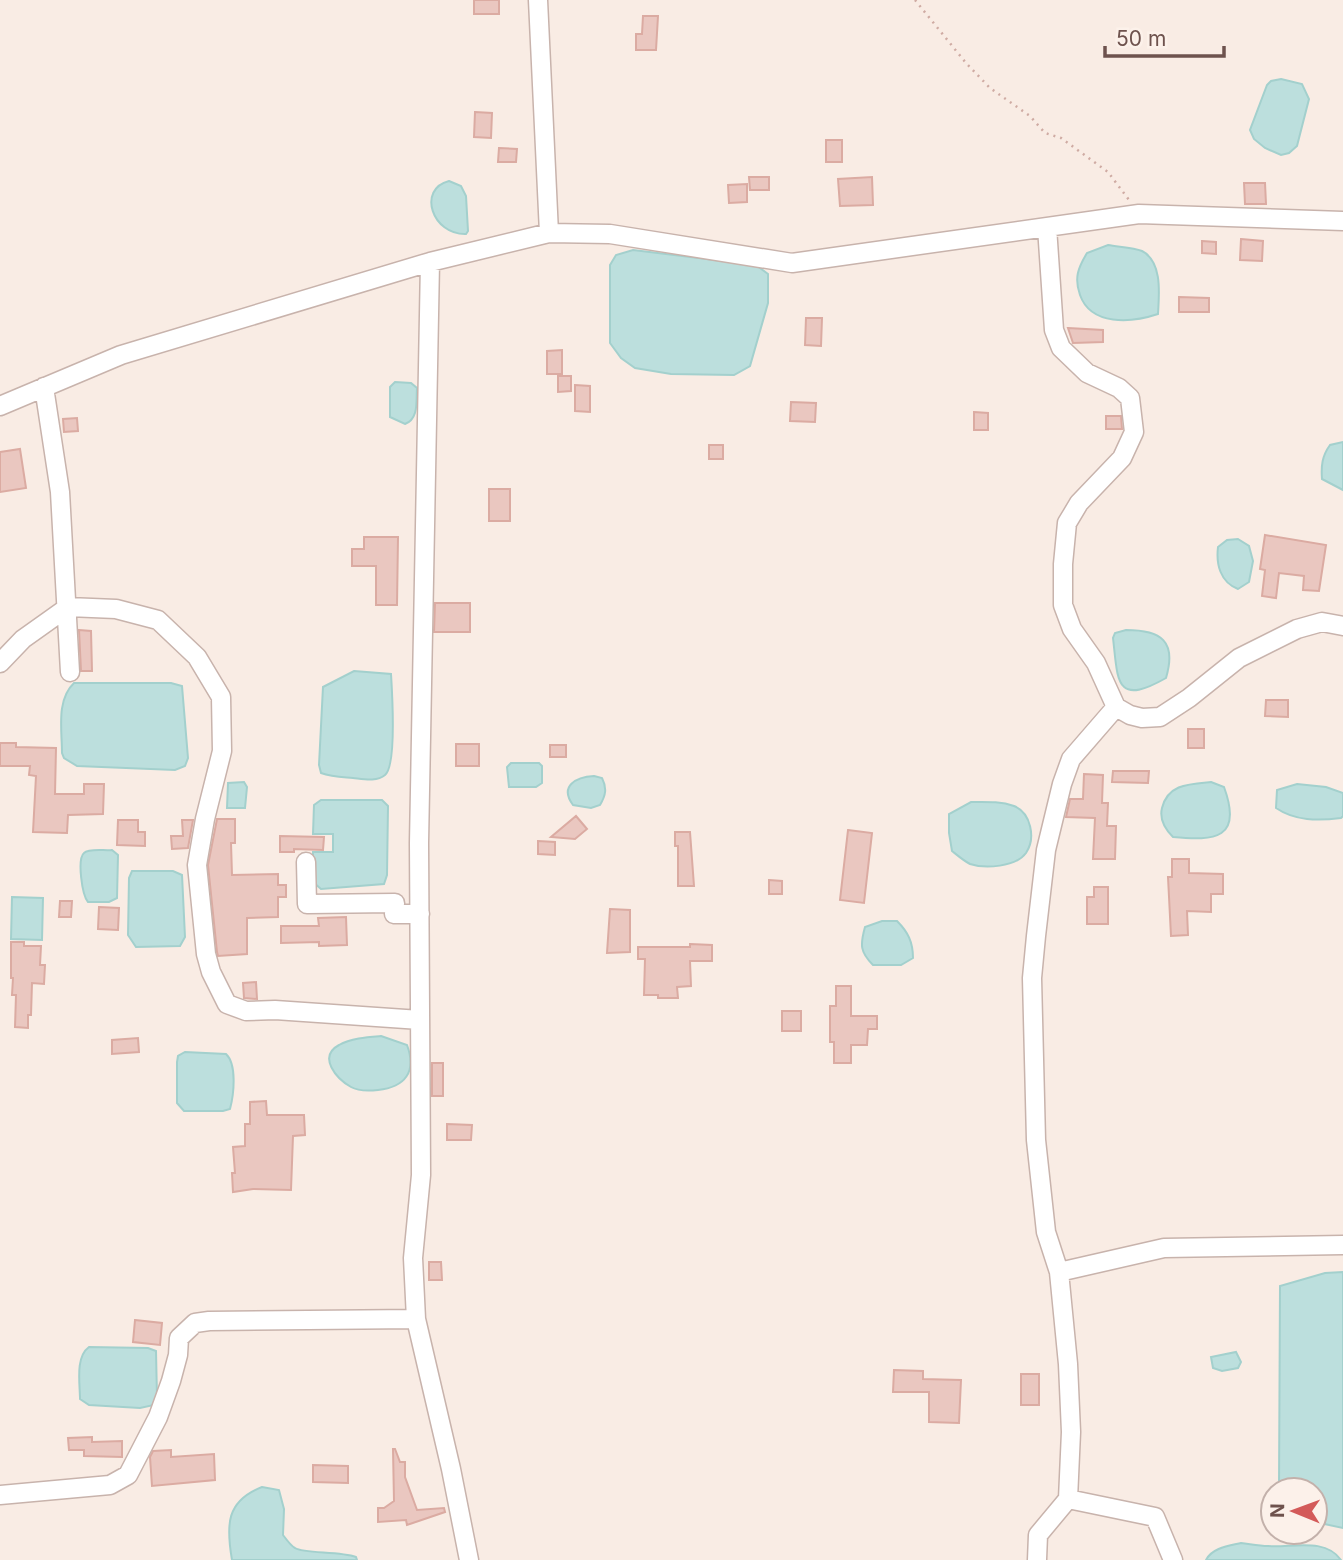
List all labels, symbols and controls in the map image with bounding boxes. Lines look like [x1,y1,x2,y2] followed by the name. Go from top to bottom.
[1105,14,1224,58] scale bar
[1116,26,1166,51] text: 50 m
[1259,1476,1329,1546] north arrow
[1266,1503,1289,1518] text: N

